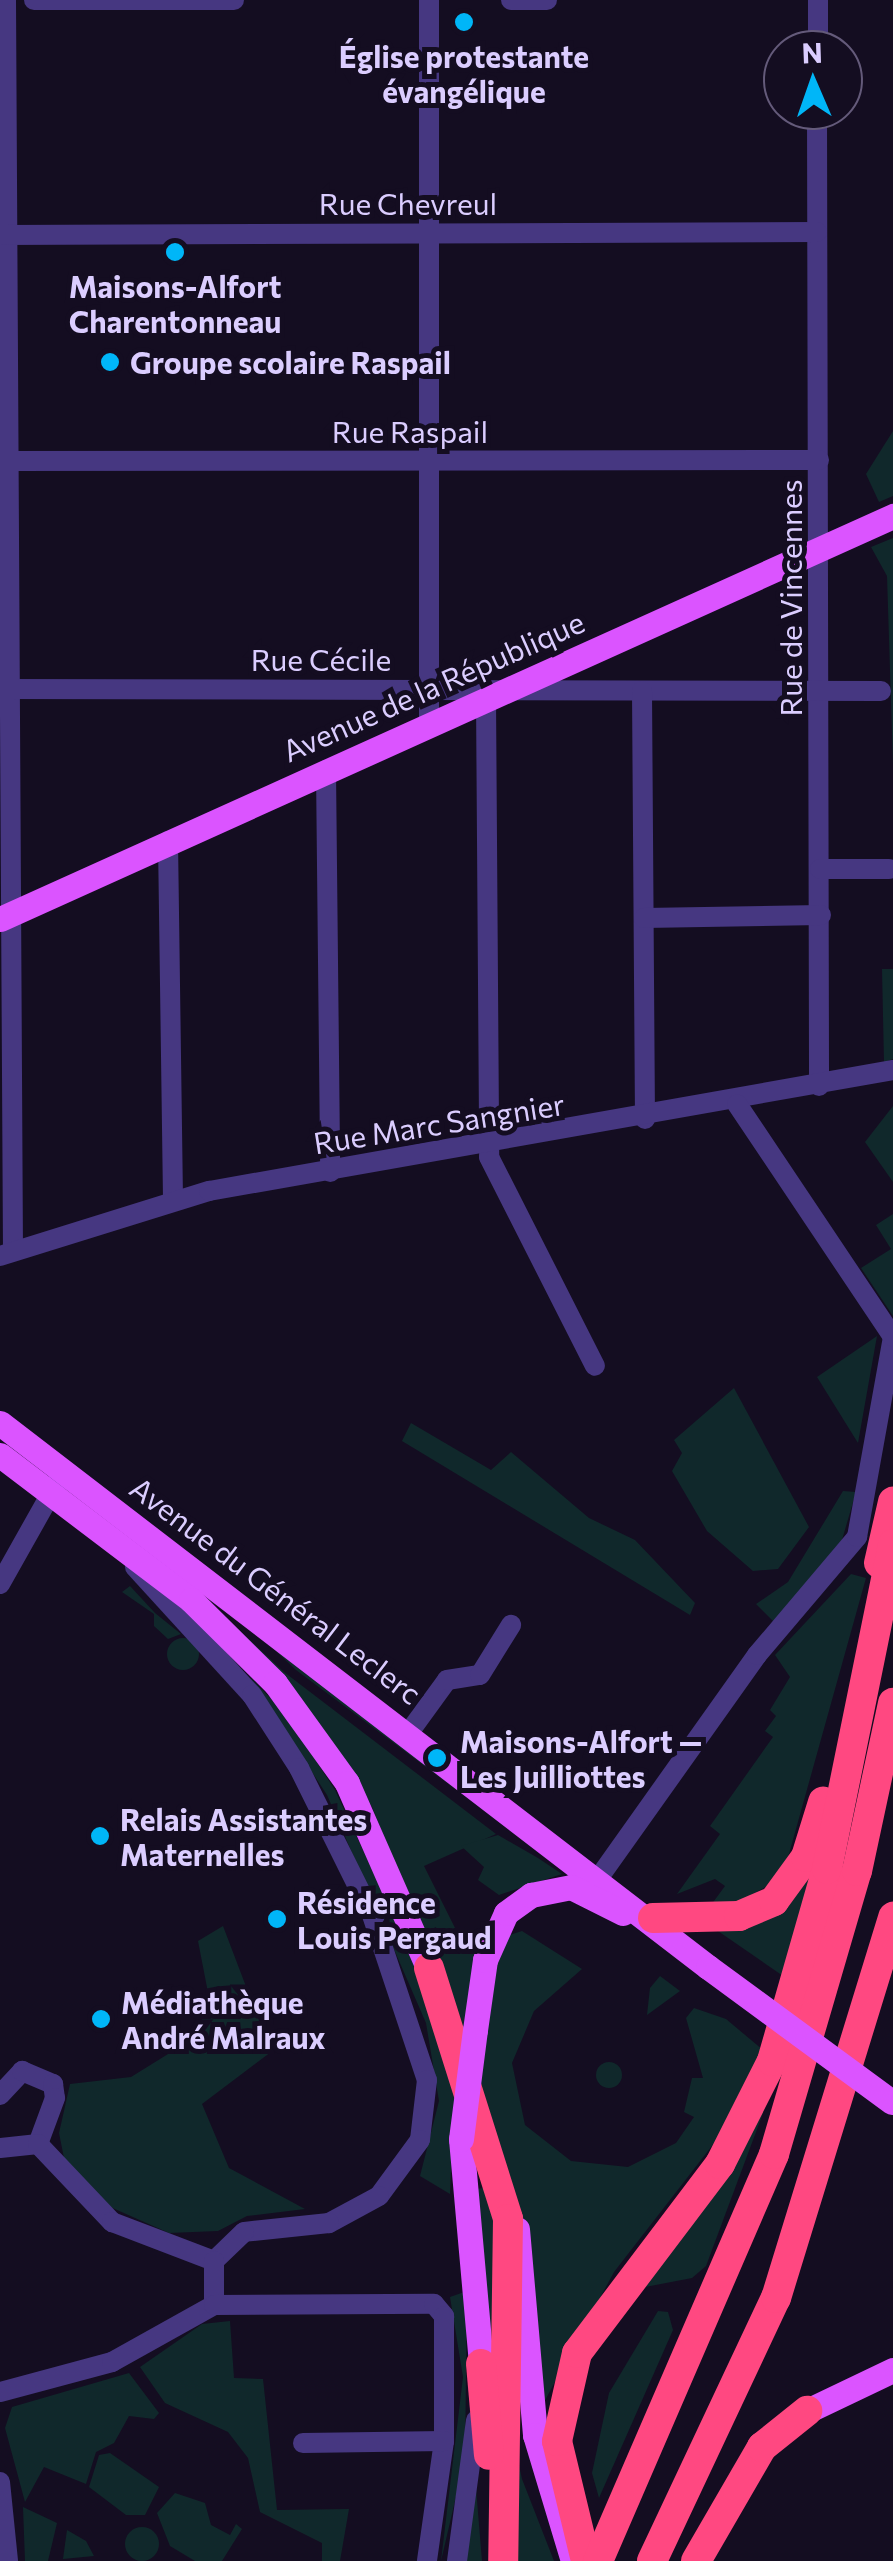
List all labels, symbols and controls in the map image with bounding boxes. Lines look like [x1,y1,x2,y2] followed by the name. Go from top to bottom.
[453,11,475,33] marker: Église protestante évangélique
[763,30,863,130] north arrow
[801,35,823,69] text: N
[339,38,589,108] place label: Église protestante évangélique
[319,185,497,221] street label: Rue Chevreul
[164,241,186,263] marker: Maisons-Alfort Charentonneau
[69,268,281,338] place label: Maisons-Alfort Charentonneau
[130,344,451,380] place label: Groupe scolaire Raspail
[99,351,121,373] marker: Groupe scolaire Raspail
[332,413,488,449] street label: Rue Raspail
[772,479,808,717] street label: Rue de Vincennes
[277,603,589,769] street label: Avenue de la République
[251,641,391,677] street label: Rue Cécile
[311,1085,567,1161] street label: Rue Marc Sangnier
[124,1469,428,1711] street label: Avenue du Général Leclerc
[460,1723,702,1794] place label: Maisons-Alfort — Les Juilliottes
[424,1745,450,1771] marker: Maisons-Alfort — Les Juilliottes
[120,1801,367,1872] place label: Relais Assistantes Maternelles
[89,1825,111,1847] marker: Relais Assistantes Maternelles
[297,1884,492,1954] place label: Résidence Louis Pergaud
[266,1908,288,1930] marker: Résidence Louis Pergaud
[121,1984,326,2054] place label: Médiathèque André Malraux
[90,2008,112,2030] marker: Médiathèque André Malraux

